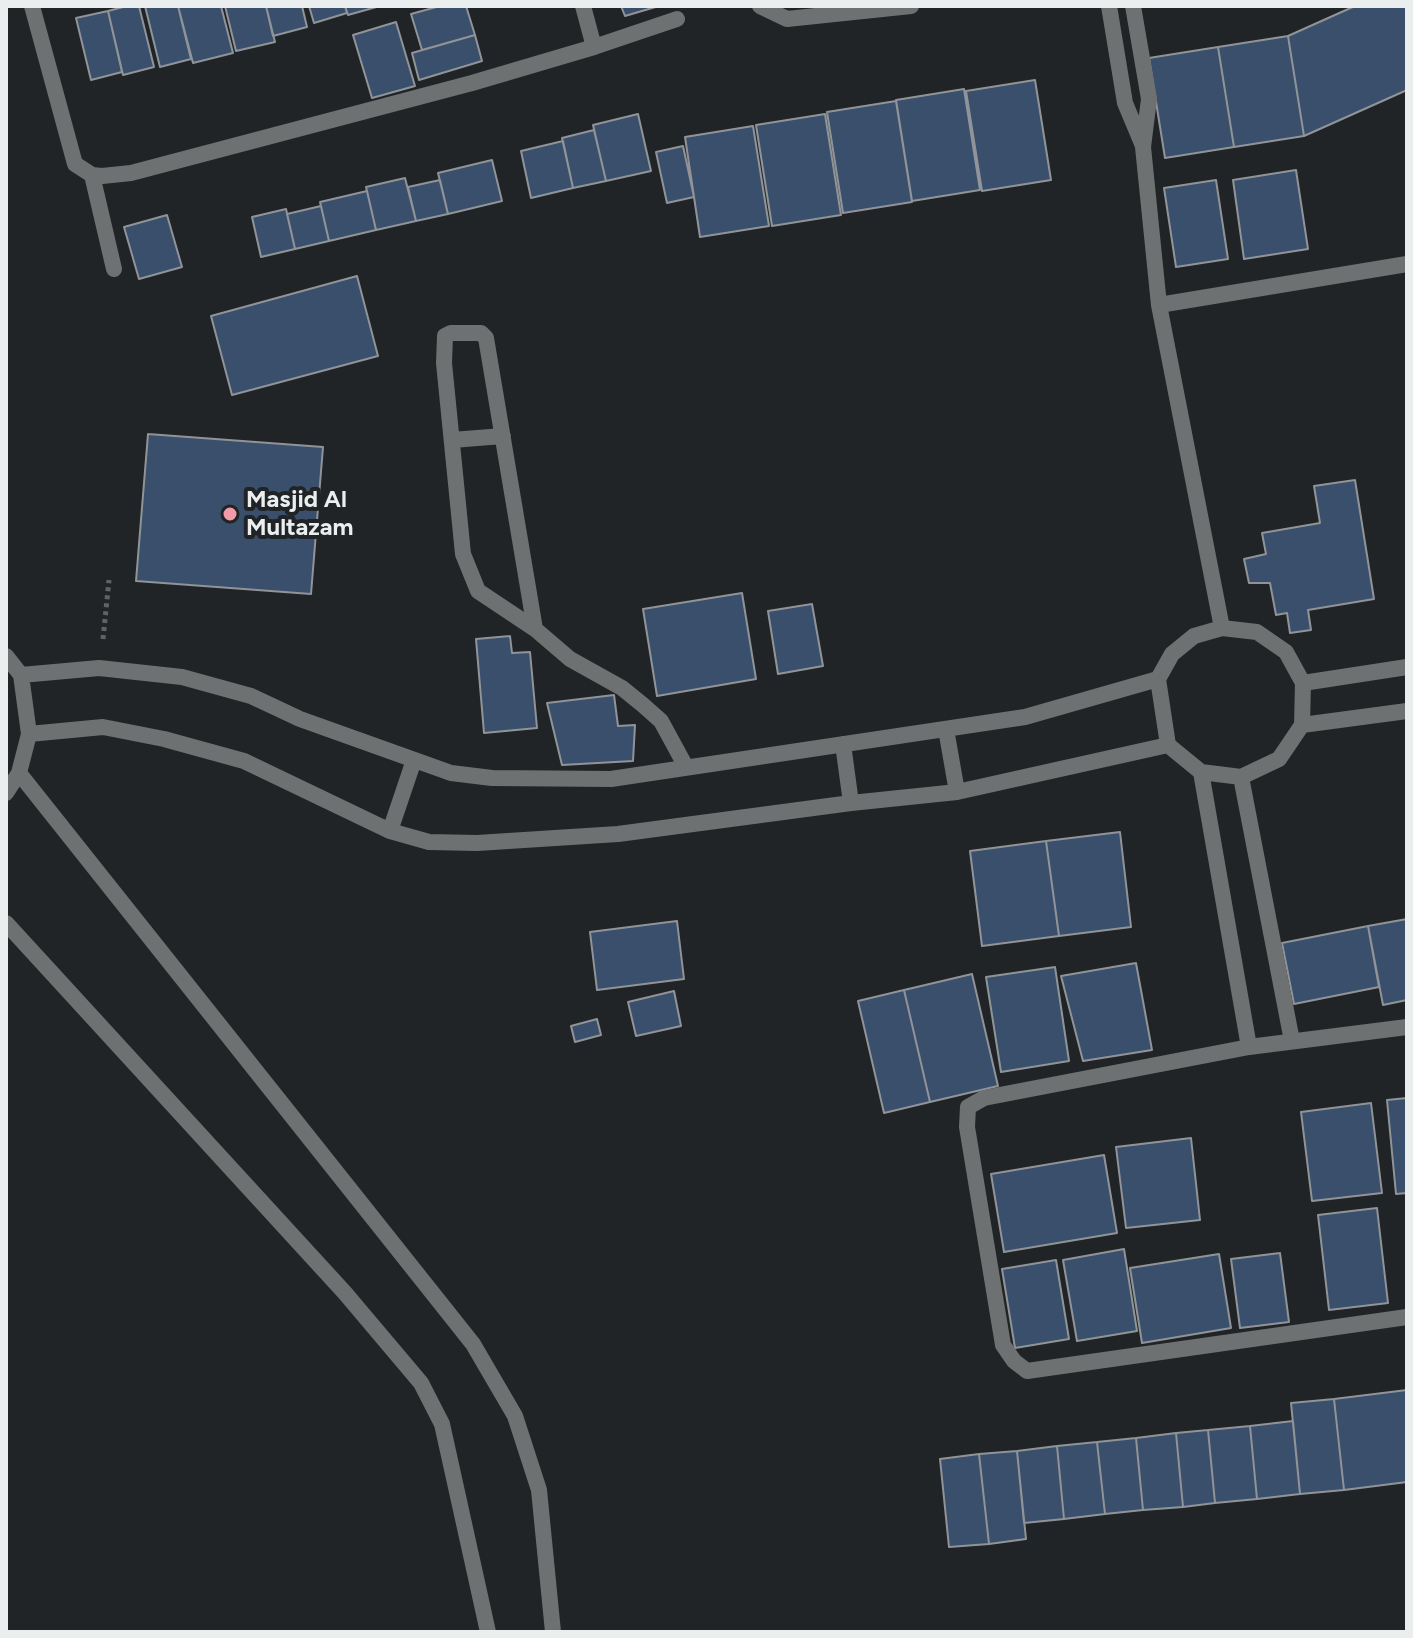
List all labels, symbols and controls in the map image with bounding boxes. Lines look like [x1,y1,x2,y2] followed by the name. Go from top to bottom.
[246,486,353,542] place label: Masjid Al Multazam
[221,505,239,523] marker: Masjid Al Multazam

